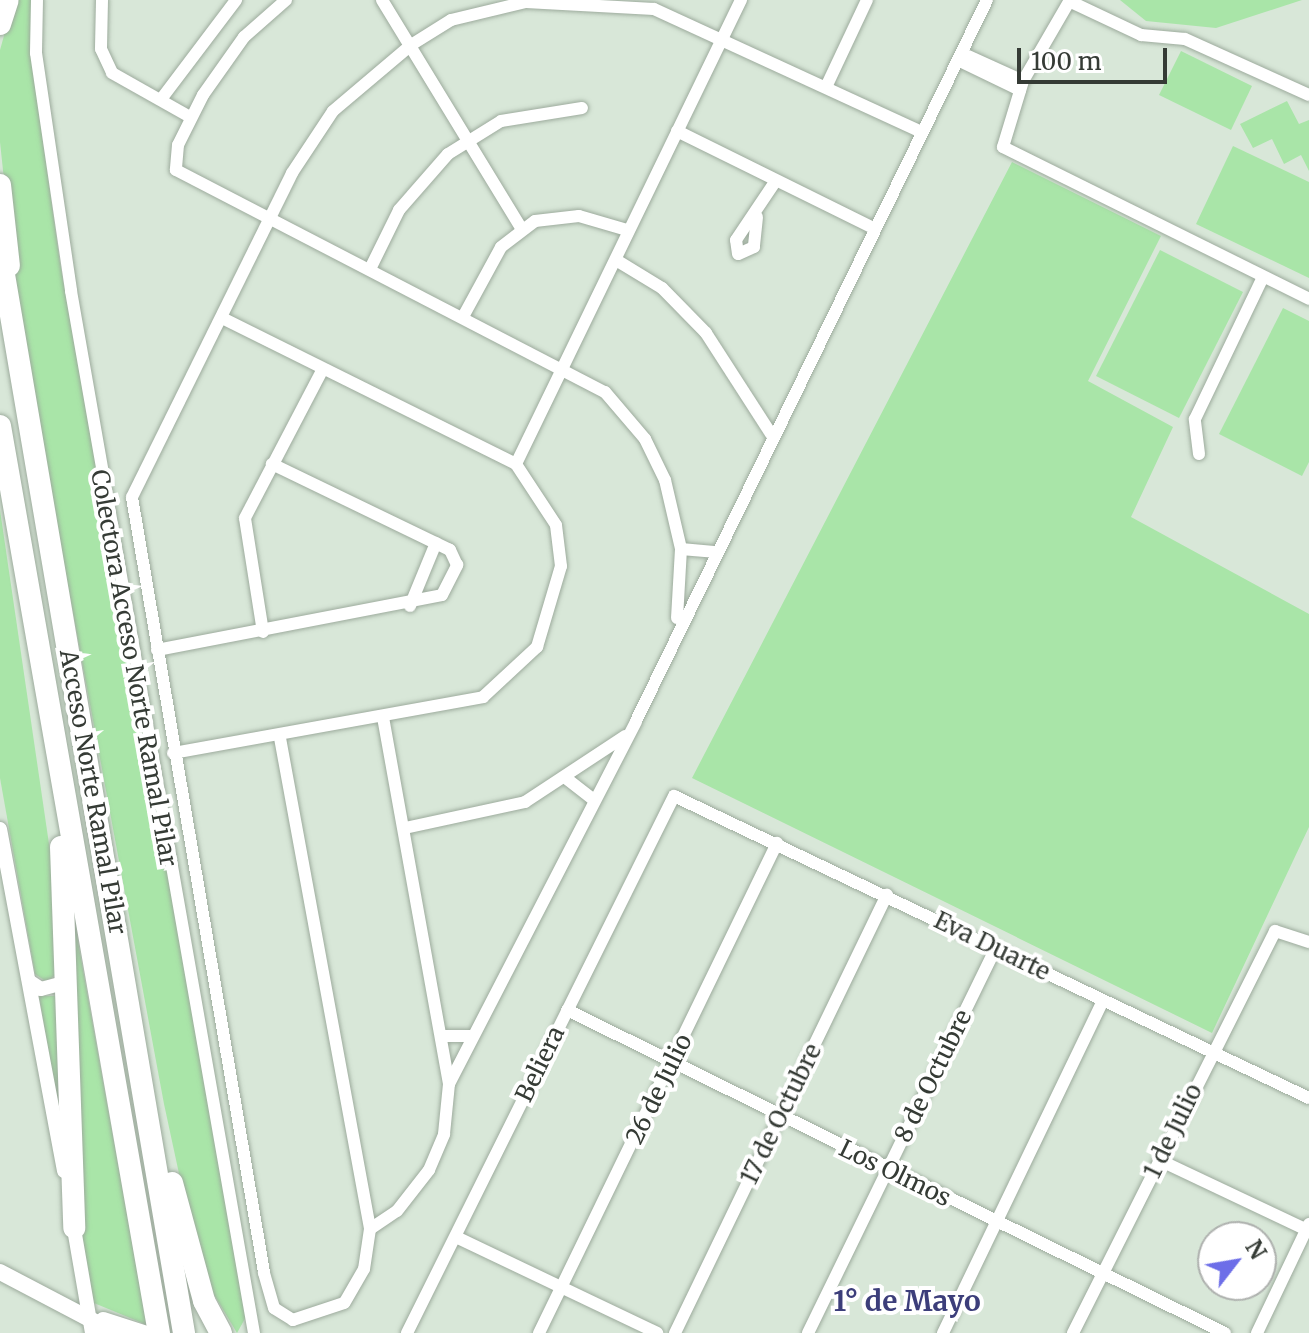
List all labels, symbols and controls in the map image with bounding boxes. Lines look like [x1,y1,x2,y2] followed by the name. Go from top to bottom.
[1021,32,1171,82] scale bar
[1031,46,1101,77] text: 100 m
[85,467,183,869] street label: Colectora Acceso Norte Ramal Pilar
[54,647,132,937] street label: Acceso Norte Ramal Pilar
[929,906,1055,986] street label: Eva Duarte
[889,1005,977,1147] street label: 8 de Octubre
[509,1022,571,1106] street label: Beliera
[620,1029,698,1149] street label: 26 de Julio
[735,1039,827,1189] street label: 17 de Octubre
[1138,1079,1208,1183] street label: 1 de Julio
[834,1134,956,1212] street label: Los Olmos
[1197,1221,1277,1301] north arrow
[1239,1235,1272,1264] text: N
[833,1284,981,1318] district label: 1° de Mayo

